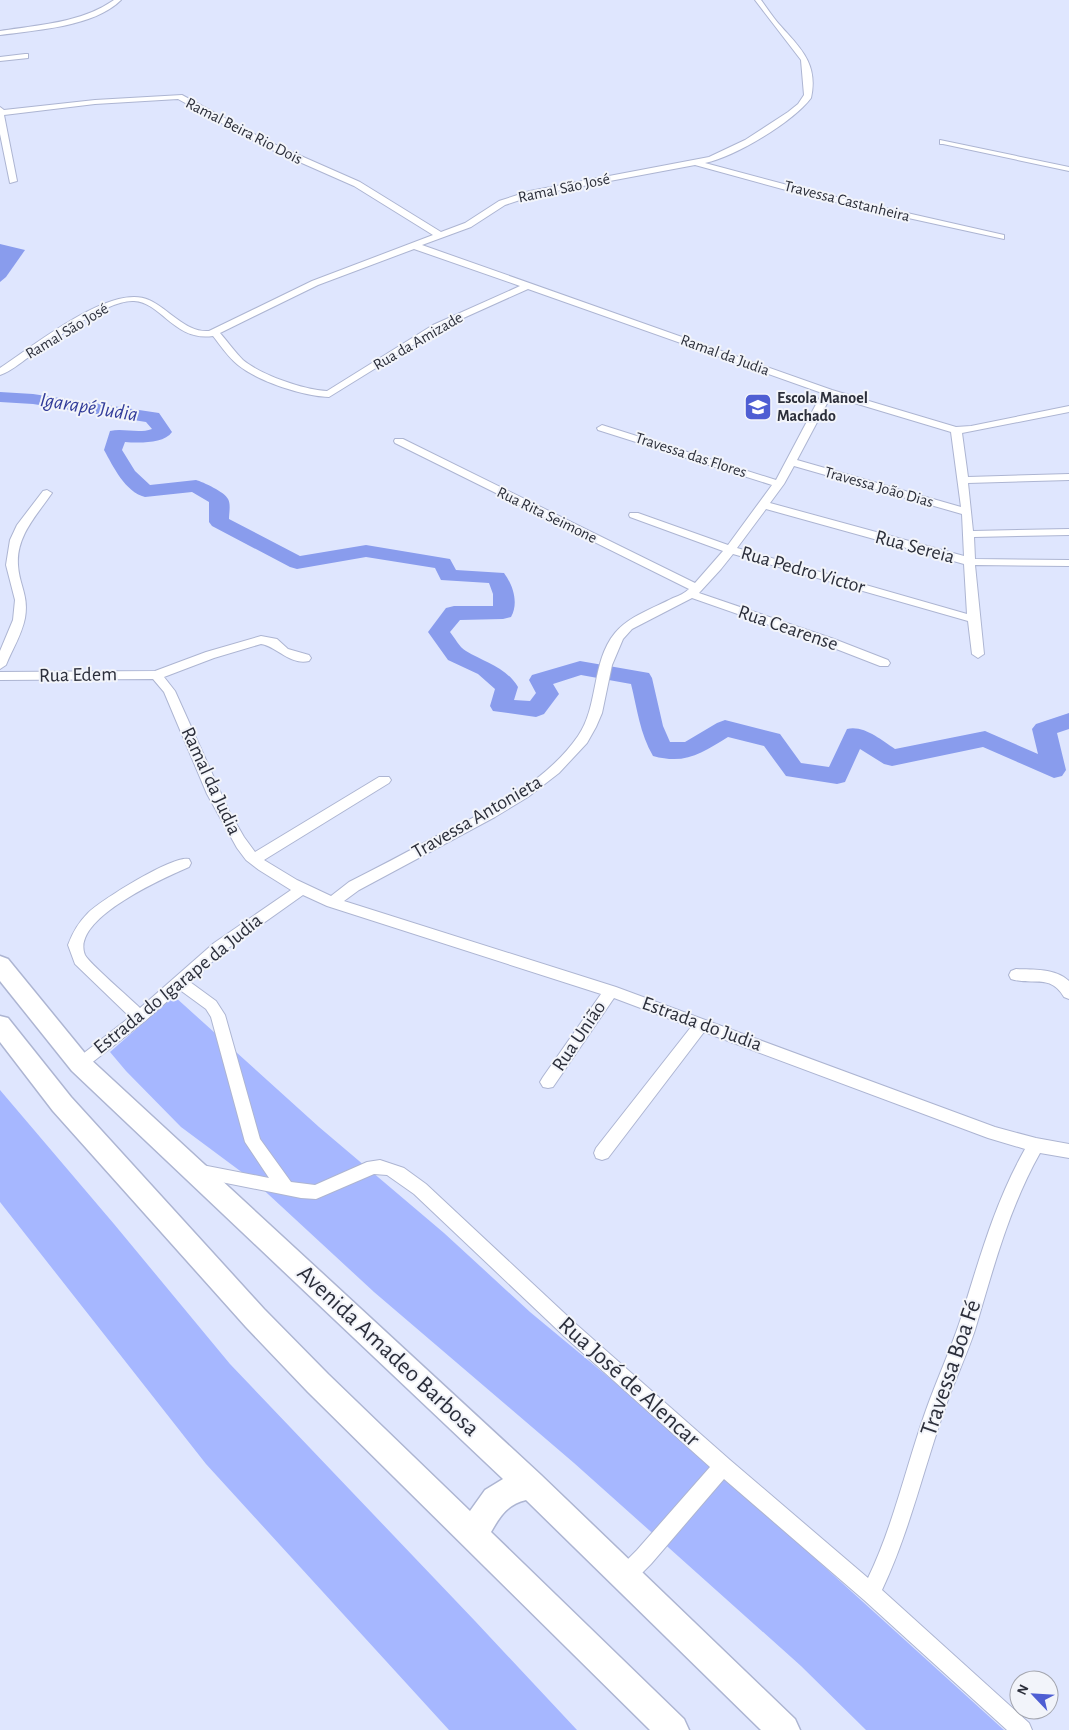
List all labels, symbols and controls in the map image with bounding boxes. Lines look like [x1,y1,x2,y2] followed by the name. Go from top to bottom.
[183,95,305,167] street label: Ramal Beira Rio Dois
[517,170,611,206] street label: Ramal São José
[782,178,912,224] street label: Travessa Castanheira
[23,300,111,362] street label: Ramal São José
[370,309,466,373] street label: Rua da Amizade
[678,332,772,378] street label: Ramal da Judia
[39,389,139,426] water label: Igarapé Judia
[777,390,868,424] place label: Escola Manoel Machado
[743,392,773,422] school or university icon: Escola Manoel Machado
[633,429,749,481] street label: Travessa das Flores
[823,464,935,510] street label: Travessa João Dias
[494,484,600,546] street label: Rua Rita Seimone
[873,527,957,567] street label: Rua Sereia
[739,543,868,597] street label: Rua Pedro Victor
[735,602,841,654] street label: Rua Cearense
[39,664,117,686] street label: Rua Edem
[177,724,245,838] street label: Ramal da Judia
[409,772,545,862] street label: Travessa Antonieta
[90,910,266,1058] street label: Estrada do Igarape da Judia
[639,993,765,1055] street label: Estrada do Judia
[548,997,610,1075] street label: Rua União
[293,1261,483,1441] street label: Avenida Amadeo Barbosa
[916,1297,986,1439] street label: Travessa Boa Fé
[554,1312,704,1452] street label: Rua José de Alencar
[1009,1670,1059,1720] north arrow
[1015,1683,1032,1697] text: N

